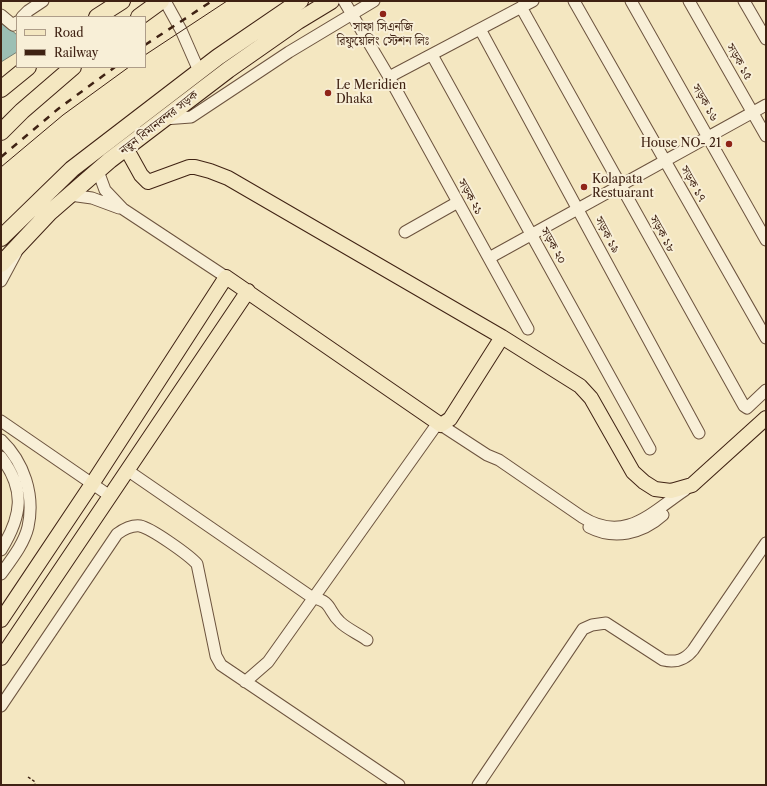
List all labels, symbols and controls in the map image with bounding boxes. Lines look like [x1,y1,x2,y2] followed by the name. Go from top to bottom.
[378,9,388,19] marker: সাফা সিএনজি রিফুয়েলিং স্টেশন লিঃ
[16,16,146,68] legend
[337,21,429,49] place label: সাফা সিএনজি রিফুয়েলিং স্টেশন লিঃ
[54,25,84,40] text: Road
[723,41,755,83] street label: সড়ক ১৫
[54,45,99,60] text: Railway
[336,79,406,107] place label: Le Meridien Dhaka
[689,82,721,124] street label: সড়ক ১৬
[117,88,201,158] street label: নতুন বিমানবন্দর সড়ক
[323,88,333,98] marker: Le Meridien Dhaka
[641,137,721,151] place label: House NO- 21
[724,139,734,149] marker: House NO- 21
[677,163,709,205] street label: সড়ক ১৭
[592,173,654,201] place label: Kolapata Restuarant
[454,177,486,217] street label: সড়ক ২১
[579,182,589,192] marker: Kolapata Restuarant
[646,213,678,255] street label: সড়ক ১৮
[591,214,623,256] street label: সড়ক ১৯
[537,225,569,267] street label: সড়ক ২০

